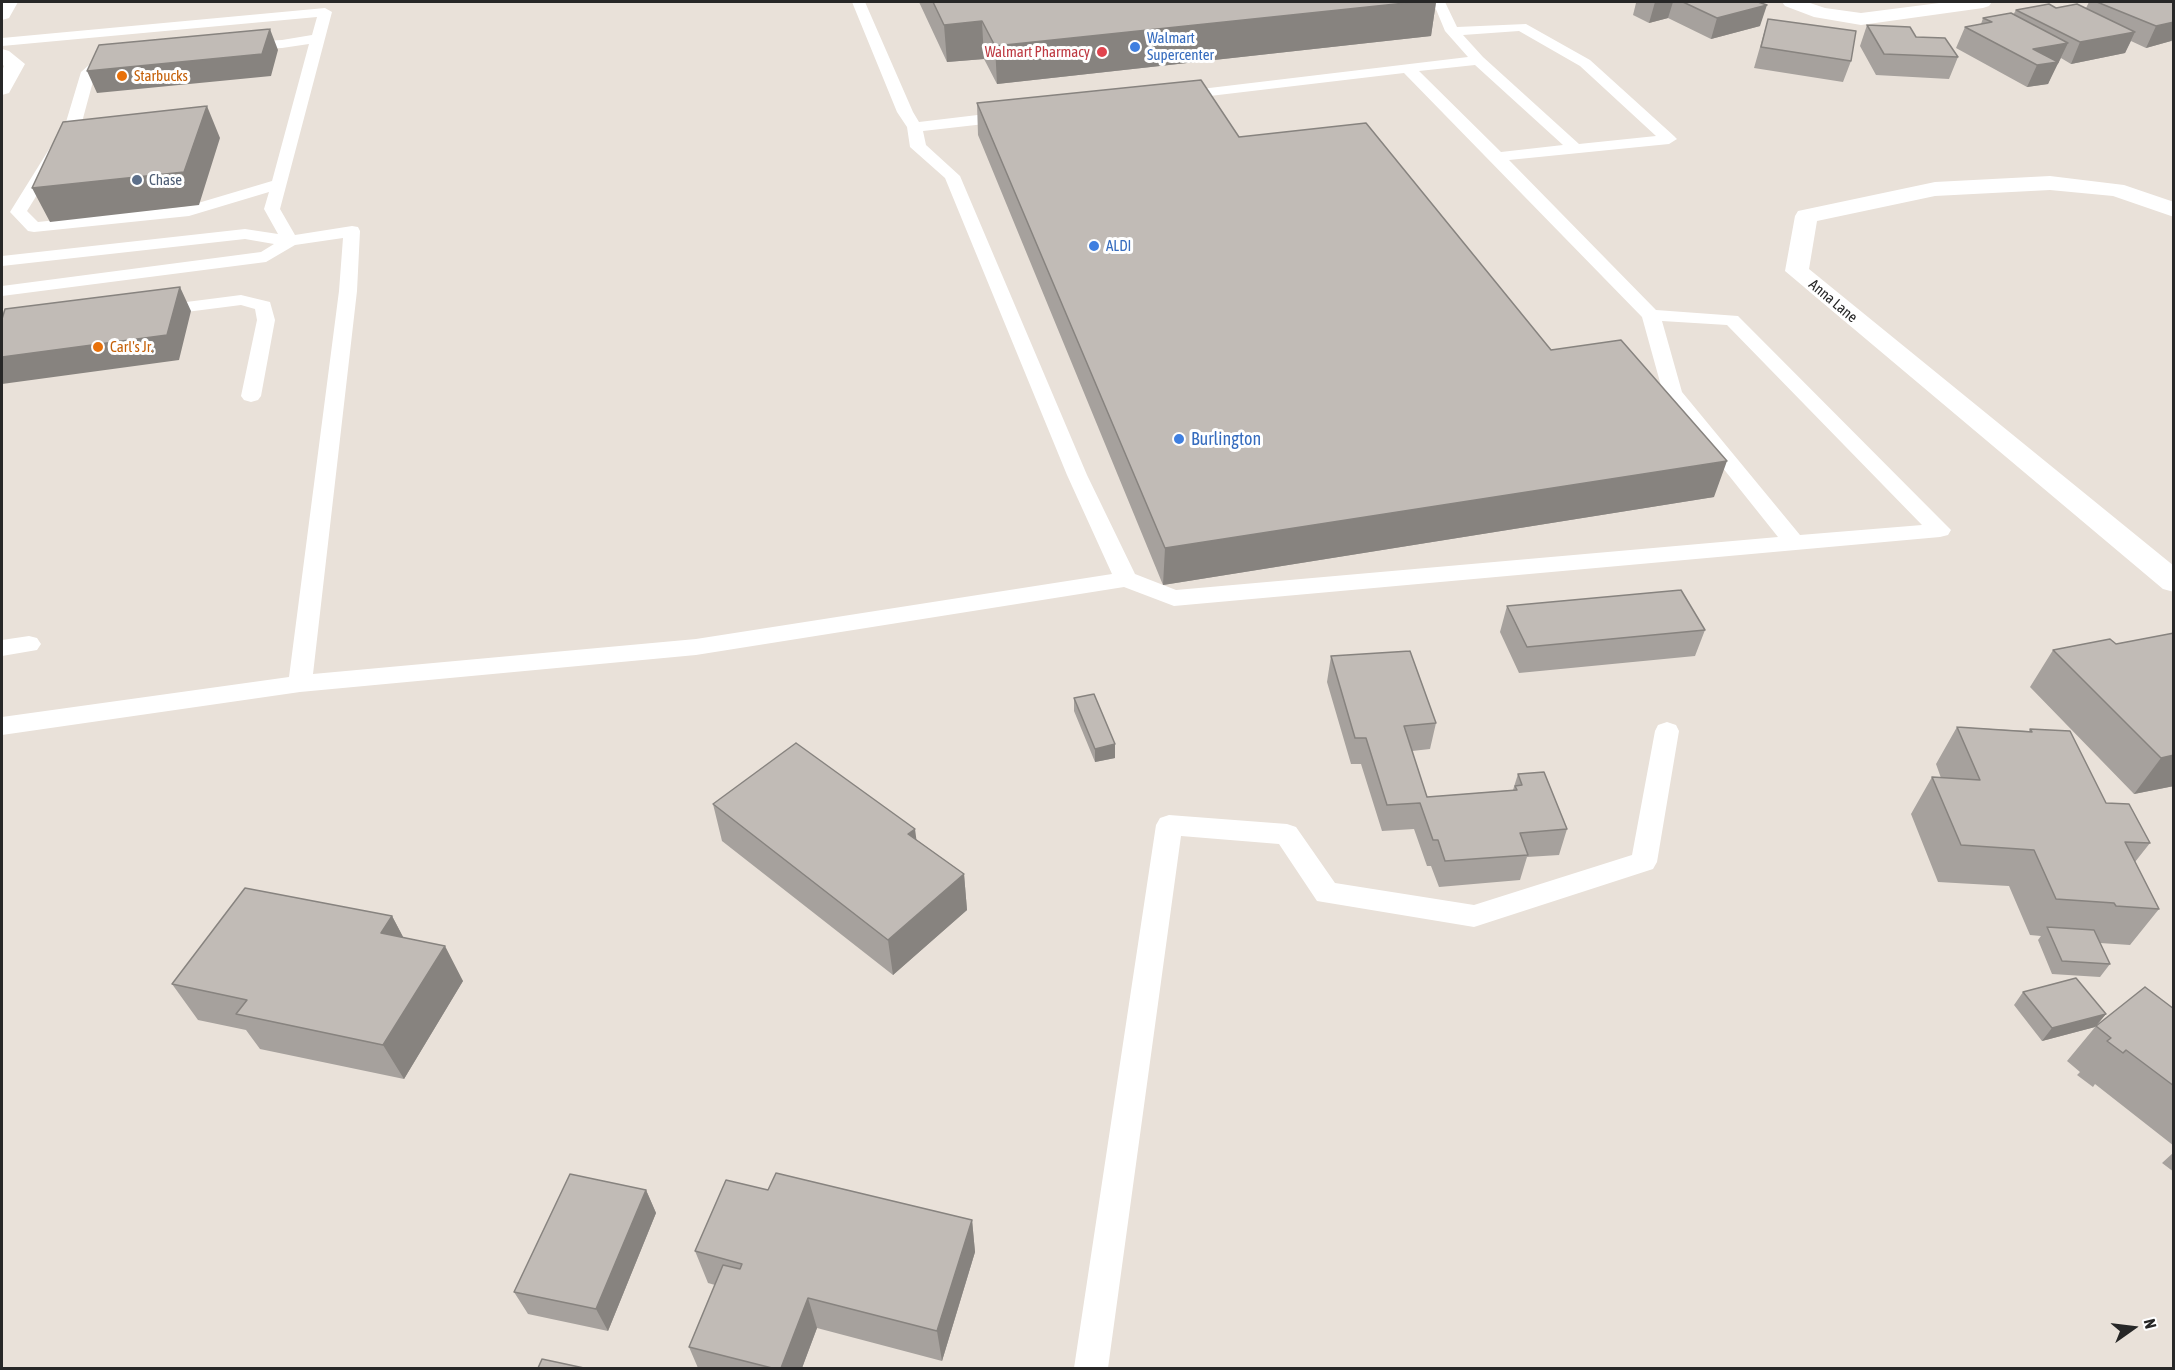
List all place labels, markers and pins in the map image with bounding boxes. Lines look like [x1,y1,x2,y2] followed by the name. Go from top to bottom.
[1147,29,1214,64] place label: Walmart Supercenter
[1128,40,1142,54] marker: Walmart Supercenter
[985,43,1090,61] place label: Walmart Pharmacy
[1095,45,1109,59] marker: Walmart Pharmacy
[134,67,188,85] place label: Starbucks
[115,69,129,83] marker: Starbucks
[149,171,182,189] place label: Chase
[130,173,144,187] marker: Chase
[1106,237,1131,255] place label: ALDI
[1087,239,1101,253] marker: ALDI
[110,338,153,356] place label: Carl's Jr.
[91,340,105,354] marker: Carl's Jr.
[1191,428,1261,450] place label: Burlington
[1172,432,1186,446] marker: Burlington

